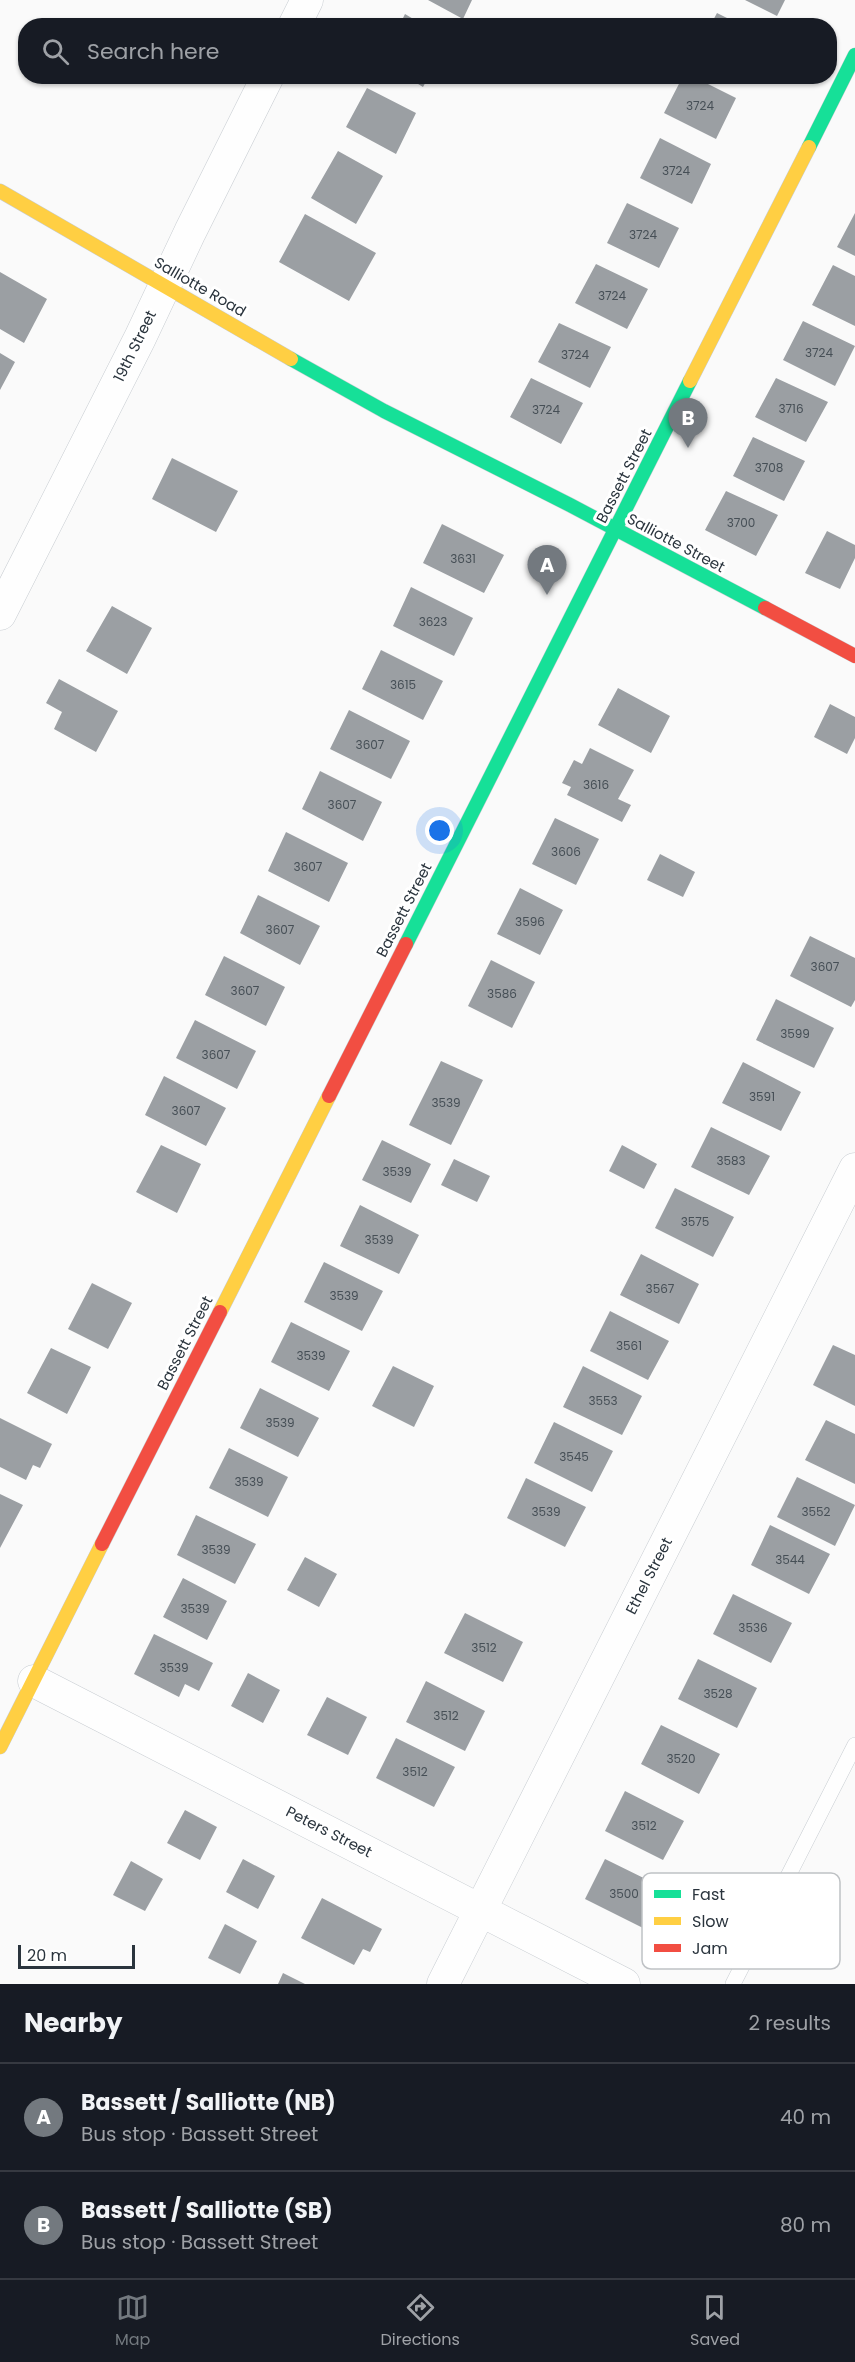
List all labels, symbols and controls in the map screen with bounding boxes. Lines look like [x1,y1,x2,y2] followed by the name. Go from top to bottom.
[18,18,837,84] search box
[39,35,72,68] icon: search
[87,36,220,67] text: Search here
[686,97,714,114] house number: 3724
[662,162,690,179] house number: 3724
[629,226,657,243] house number: 3724
[150,252,250,321] street label: Salliotte Road
[598,287,626,304] house number: 3724
[108,306,161,385] street label: 19th Street
[805,344,833,361] house number: 3724
[561,346,589,363] house number: 3724
[668,398,708,448] pin: B
[778,400,804,417] house number: 3716
[532,401,560,418] house number: 3724
[591,425,656,526] street label: Bassett Street
[755,459,783,476] house number: 3708
[624,508,729,577] street label: Salliotte Street
[727,514,755,531] house number: 3700
[528,546,566,595] pin: A
[450,550,476,567] house number: 3631
[419,613,447,630] house number: 3623
[390,676,416,693] house number: 3615
[356,736,385,753] house number: 3607
[583,776,609,793] house number: 3616
[328,796,357,813] house number: 3607
[425,816,454,845] your location
[551,843,581,860] house number: 3606
[294,858,323,875] house number: 3607
[371,859,436,960] street label: Bassett Street
[515,913,545,930] house number: 3596
[266,921,295,938] house number: 3607
[811,958,840,975] house number: 3607
[231,982,260,999] house number: 3607
[487,985,517,1002] house number: 3586
[780,1025,810,1042] house number: 3599
[202,1046,231,1063] house number: 3607
[749,1088,775,1105] house number: 3591
[431,1094,461,1111] house number: 3539
[172,1102,201,1119] house number: 3607
[716,1152,746,1169] house number: 3583
[382,1163,412,1180] house number: 3539
[681,1213,709,1230] house number: 3575
[364,1231,394,1248] house number: 3539
[646,1280,675,1297] house number: 3567
[329,1287,359,1304] house number: 3539
[152,1292,217,1393] street label: Bassett Street
[616,1337,642,1354] house number: 3561
[296,1347,326,1364] house number: 3539
[588,1392,618,1409] house number: 3553
[265,1414,295,1431] house number: 3539
[559,1448,589,1465] house number: 3545
[234,1473,264,1490] house number: 3539
[531,1503,561,1520] house number: 3539
[801,1503,831,1520] house number: 3552
[620,1534,677,1618] street label: Ethel Street
[201,1541,231,1558] house number: 3539
[775,1551,805,1568] house number: 3544
[180,1600,210,1617] house number: 3539
[738,1619,768,1636] house number: 3536
[471,1639,497,1656] house number: 3512
[159,1659,189,1676] house number: 3539
[703,1685,733,1702] house number: 3528
[433,1707,459,1724] house number: 3512
[666,1750,696,1767] house number: 3520
[402,1763,428,1780] house number: 3512
[283,1801,376,1862] street label: Peters Street
[631,1817,657,1834] house number: 3512
[642,1873,840,1969] legend
[692,1883,725,1906] text: Fast
[609,1885,639,1902] house number: 3500
[692,1910,729,1933] text: Slow
[692,1937,728,1960] text: Jam
[18,1942,135,1970] scale bar
[27,1944,67,1967] text: 20 m
[24,2005,122,2041] text: Nearby
[748,2009,831,2037] text: 2 results
[81,2087,336,2118] text: Bassett / Salliotte (NB)
[36,2103,51,2131] text: A
[780,2103,831,2131] text: 40 m
[81,2120,318,2148] text: Bus stop · Bassett Street
[81,2195,333,2226] text: Bassett / Salliotte (SB)
[37,2211,50,2239] text: B
[780,2211,831,2239] text: 80 m
[81,2228,318,2256] text: Bus stop · Bassett Street
[115,2291,150,2352] tab: Map
[381,2291,460,2352] tab: Directions
[690,2291,740,2352] tab: Saved

